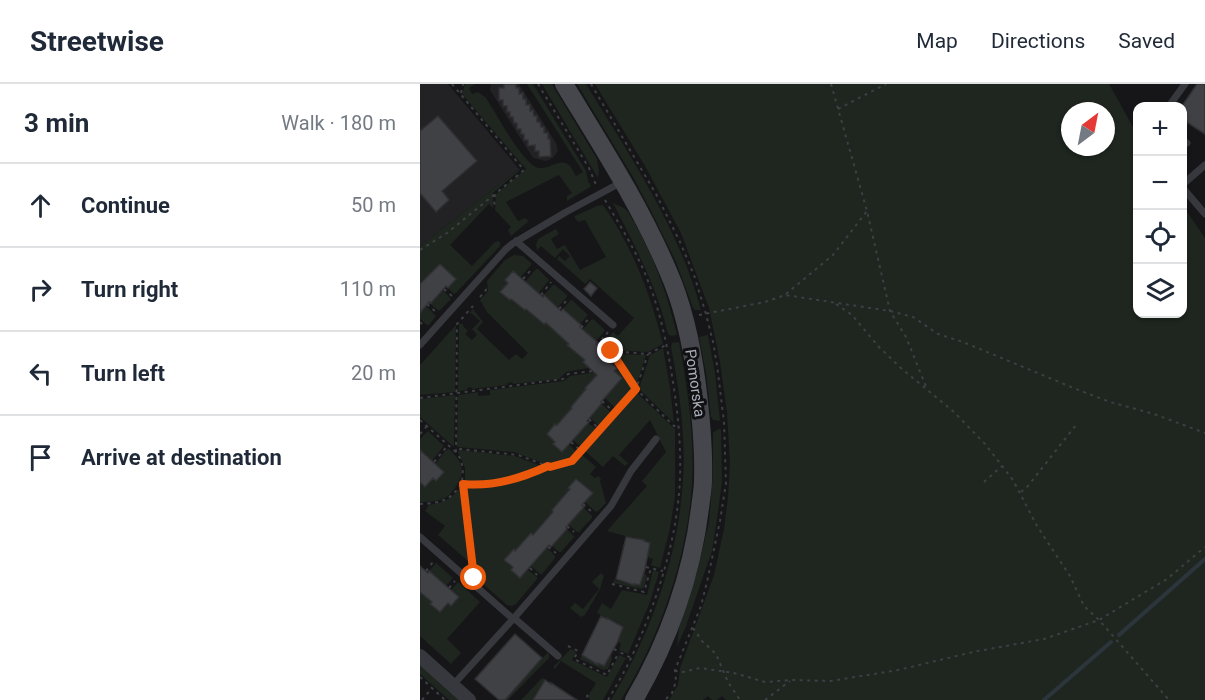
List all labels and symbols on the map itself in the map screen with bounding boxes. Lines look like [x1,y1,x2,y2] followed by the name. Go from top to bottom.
[1061,102,1115,156] north arrow
[597,337,623,363] route end
[681,348,709,418] street label: Pomorska
[460,564,486,590] route start

